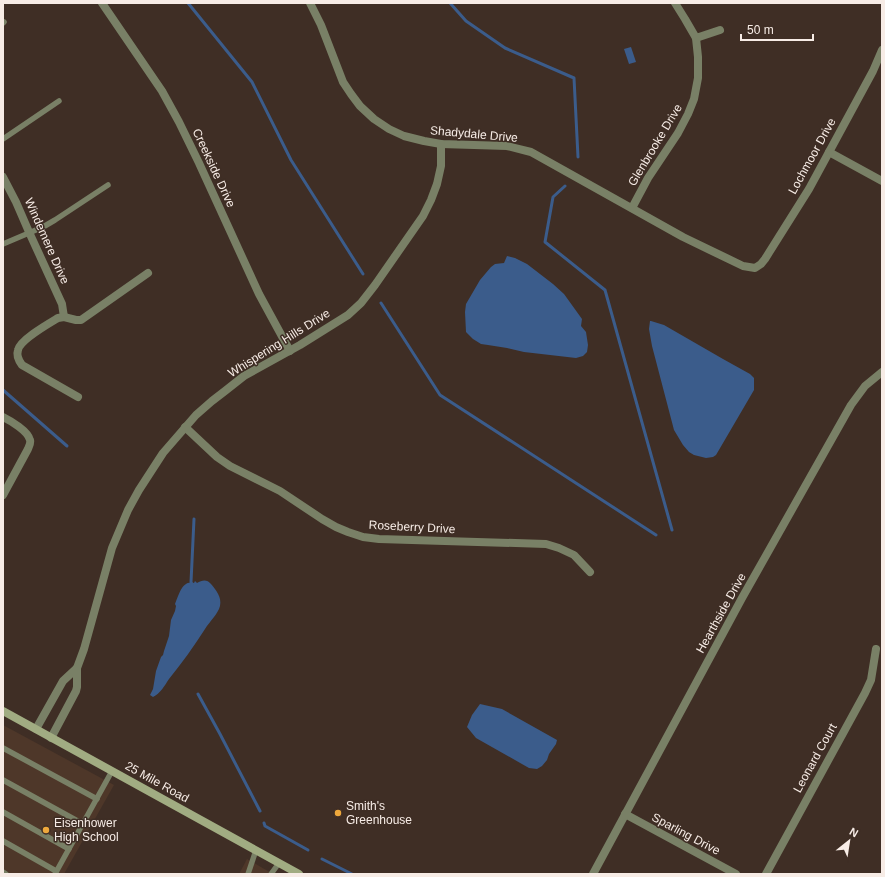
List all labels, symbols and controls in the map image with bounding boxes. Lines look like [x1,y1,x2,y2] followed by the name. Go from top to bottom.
[741,16,813,42] scale bar
[747,23,774,37] text: 50 m
[625,101,685,189] street label: Glenbrooke Drive
[785,115,839,196] street label: Lochmoor Drive
[430,123,519,145] street label: Shadydale Drive
[190,126,239,210] street label: Creekside Drive
[22,196,72,286] street label: Windemere Drive
[226,306,333,380] street label: Whispering Hills Drive
[368,518,456,536] street label: Roseberry Drive
[693,570,749,655] street label: Hearthside Drive
[790,720,840,795] street label: Leonard Court
[123,759,191,805] street label: 25 Mile Road
[346,799,412,827] place label: Smith's Greenhouse
[333,808,343,818] marker: Smith's Greenhouse
[649,810,723,858] street label: Sparling Drive
[54,816,119,844] place label: Eisenhower High School
[829,821,869,861] north arrow
[41,825,51,835] marker: Eisenhower High School
[848,825,860,840] text: N

